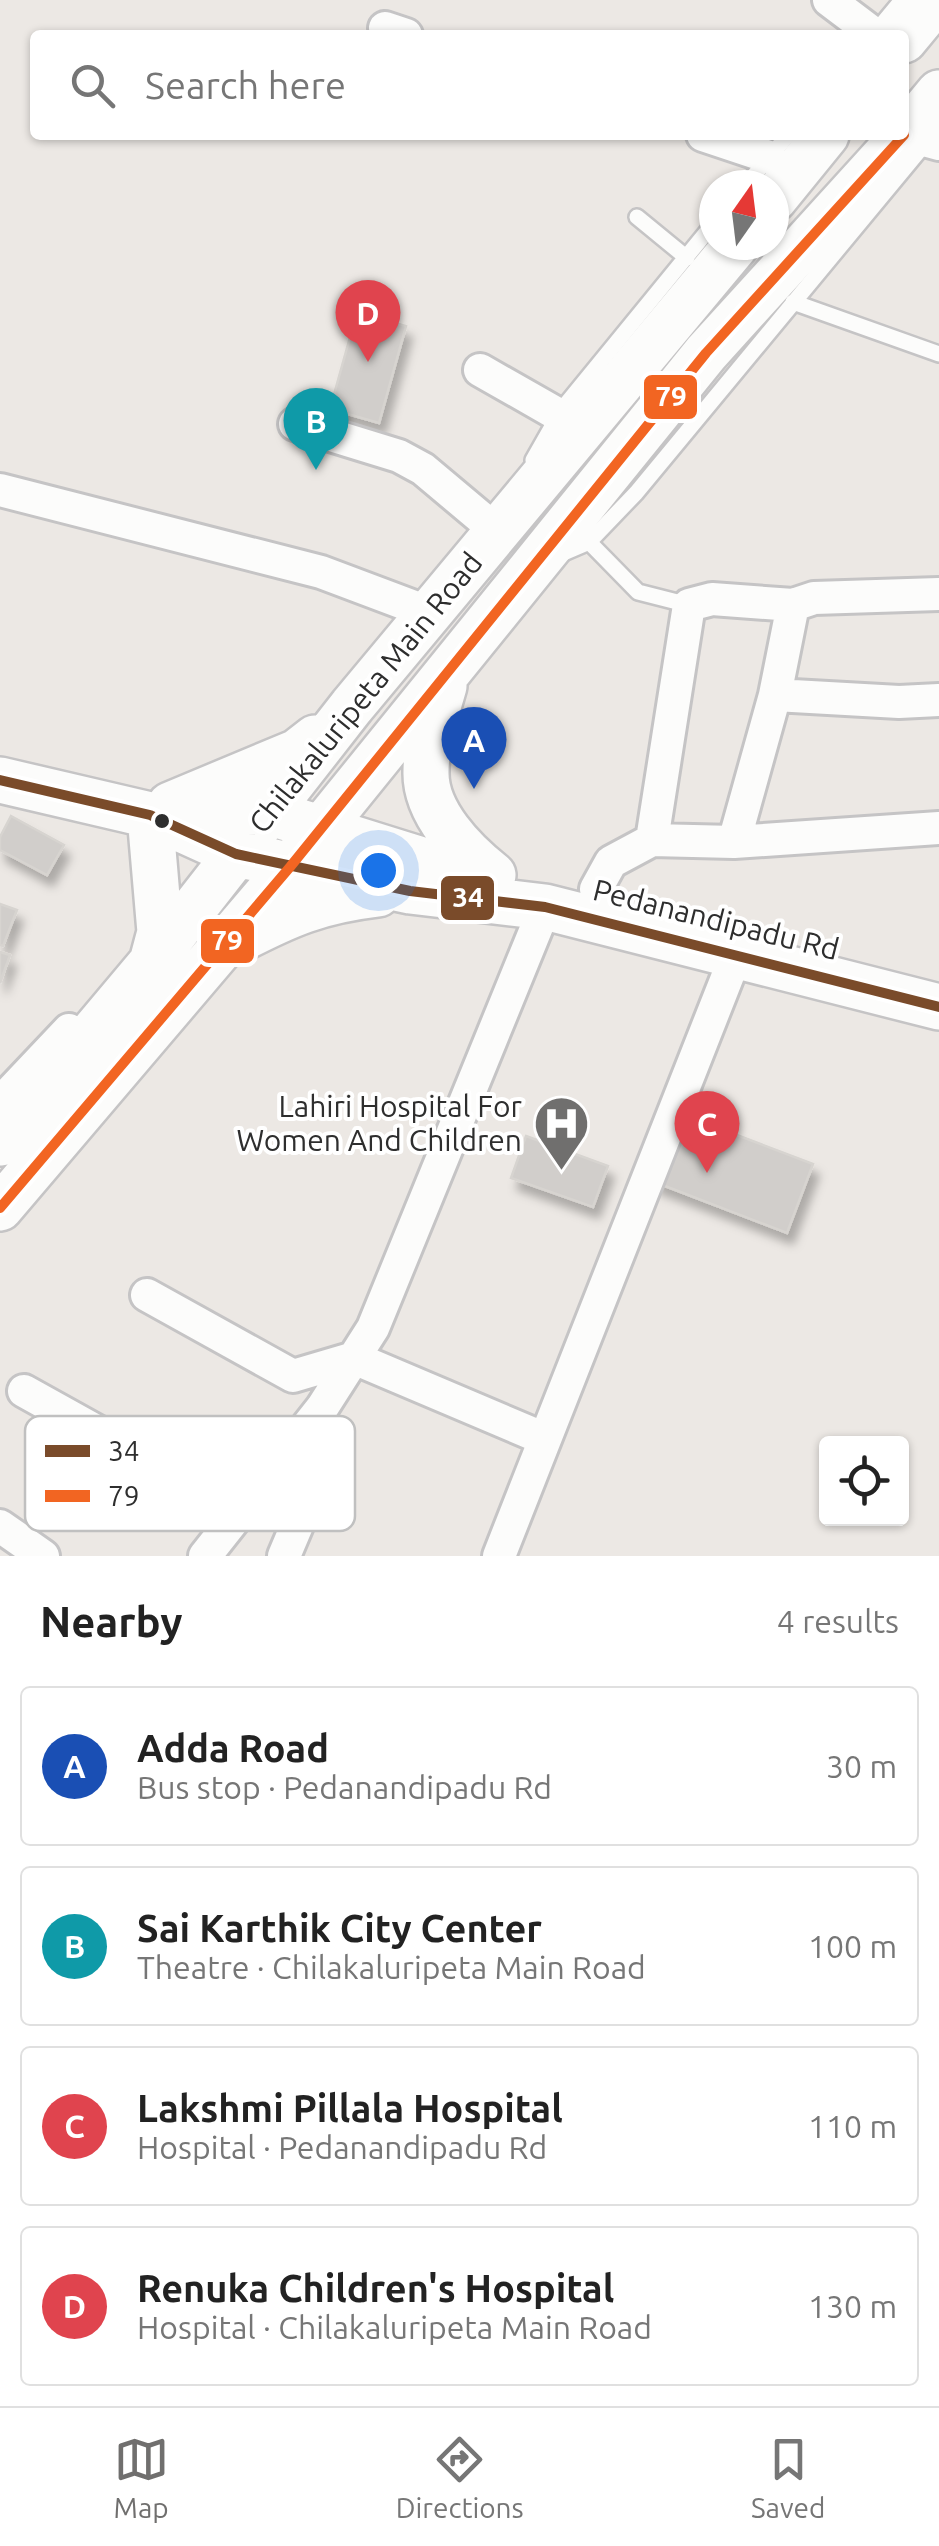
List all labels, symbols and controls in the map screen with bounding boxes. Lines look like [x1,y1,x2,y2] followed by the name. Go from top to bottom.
[30,30,909,140] search box
[65,58,120,113] icon: search
[145,64,346,106] text: Search here
[699,170,789,260] north arrow
[336,280,400,362] pin: D
[642,373,699,421] line badge: 79
[655,380,687,411] text: 79
[284,388,348,470] pin: B
[242,546,489,839] street label: Chilakaluripeta Main Road
[442,706,506,789] pin: A
[152,811,172,831] unlabelled marker
[353,845,404,896] your location
[590,872,843,966] street label: Pedanandipadu Rd
[439,874,496,922] line badge: 34
[452,881,484,912] text: 34
[199,917,256,965] line badge: 79
[211,924,243,955] text: 79
[236,1089,523,1157] place label: Lahiri Hospital For Women And Children
[674,1090,740,1173] pin: C
[531,1094,591,1173] hospital icon: Lahiri Hospital For Women And Children
[25,1416,355,1531] legend
[108,1435,140,1466] text: 34
[819,1436,909,1526] map controls
[819,1436,909,1526] button: locate
[108,1480,140,1511] text: 79
[40,1598,183,1645] text: Nearby
[777,1603,899,1639] text: 4 results
[137,1727,329,1769] text: Adda Road
[63,1748,86,1784] text: A
[826,1748,897,1784] text: 30 m
[137,1769,552,1805] text: Bus stop · Pedanandipadu Rd
[137,1907,542,1949] text: Sai Karthik City Center
[64,1928,85,1964] text: B
[808,1928,897,1964] text: 100 m
[137,1949,646,1985] text: Theatre · Chilakaluripeta Main Road
[137,2087,563,2129] text: Lakshmi Pillala Hospital
[64,2108,85,2144] text: C
[808,2108,897,2144] text: 110 m
[137,2129,547,2165] text: Hospital · Pedanandipadu Rd
[137,2267,614,2309] text: Renuka Children's Hospital
[63,2288,86,2324] text: D
[808,2288,897,2324] text: 130 m
[137,2309,652,2345] text: Hospital · Chilakaluripeta Main Road
[114,2432,169,2523] tab: Map
[396,2432,524,2523] tab: Directions
[751,2432,825,2523] tab: Saved

